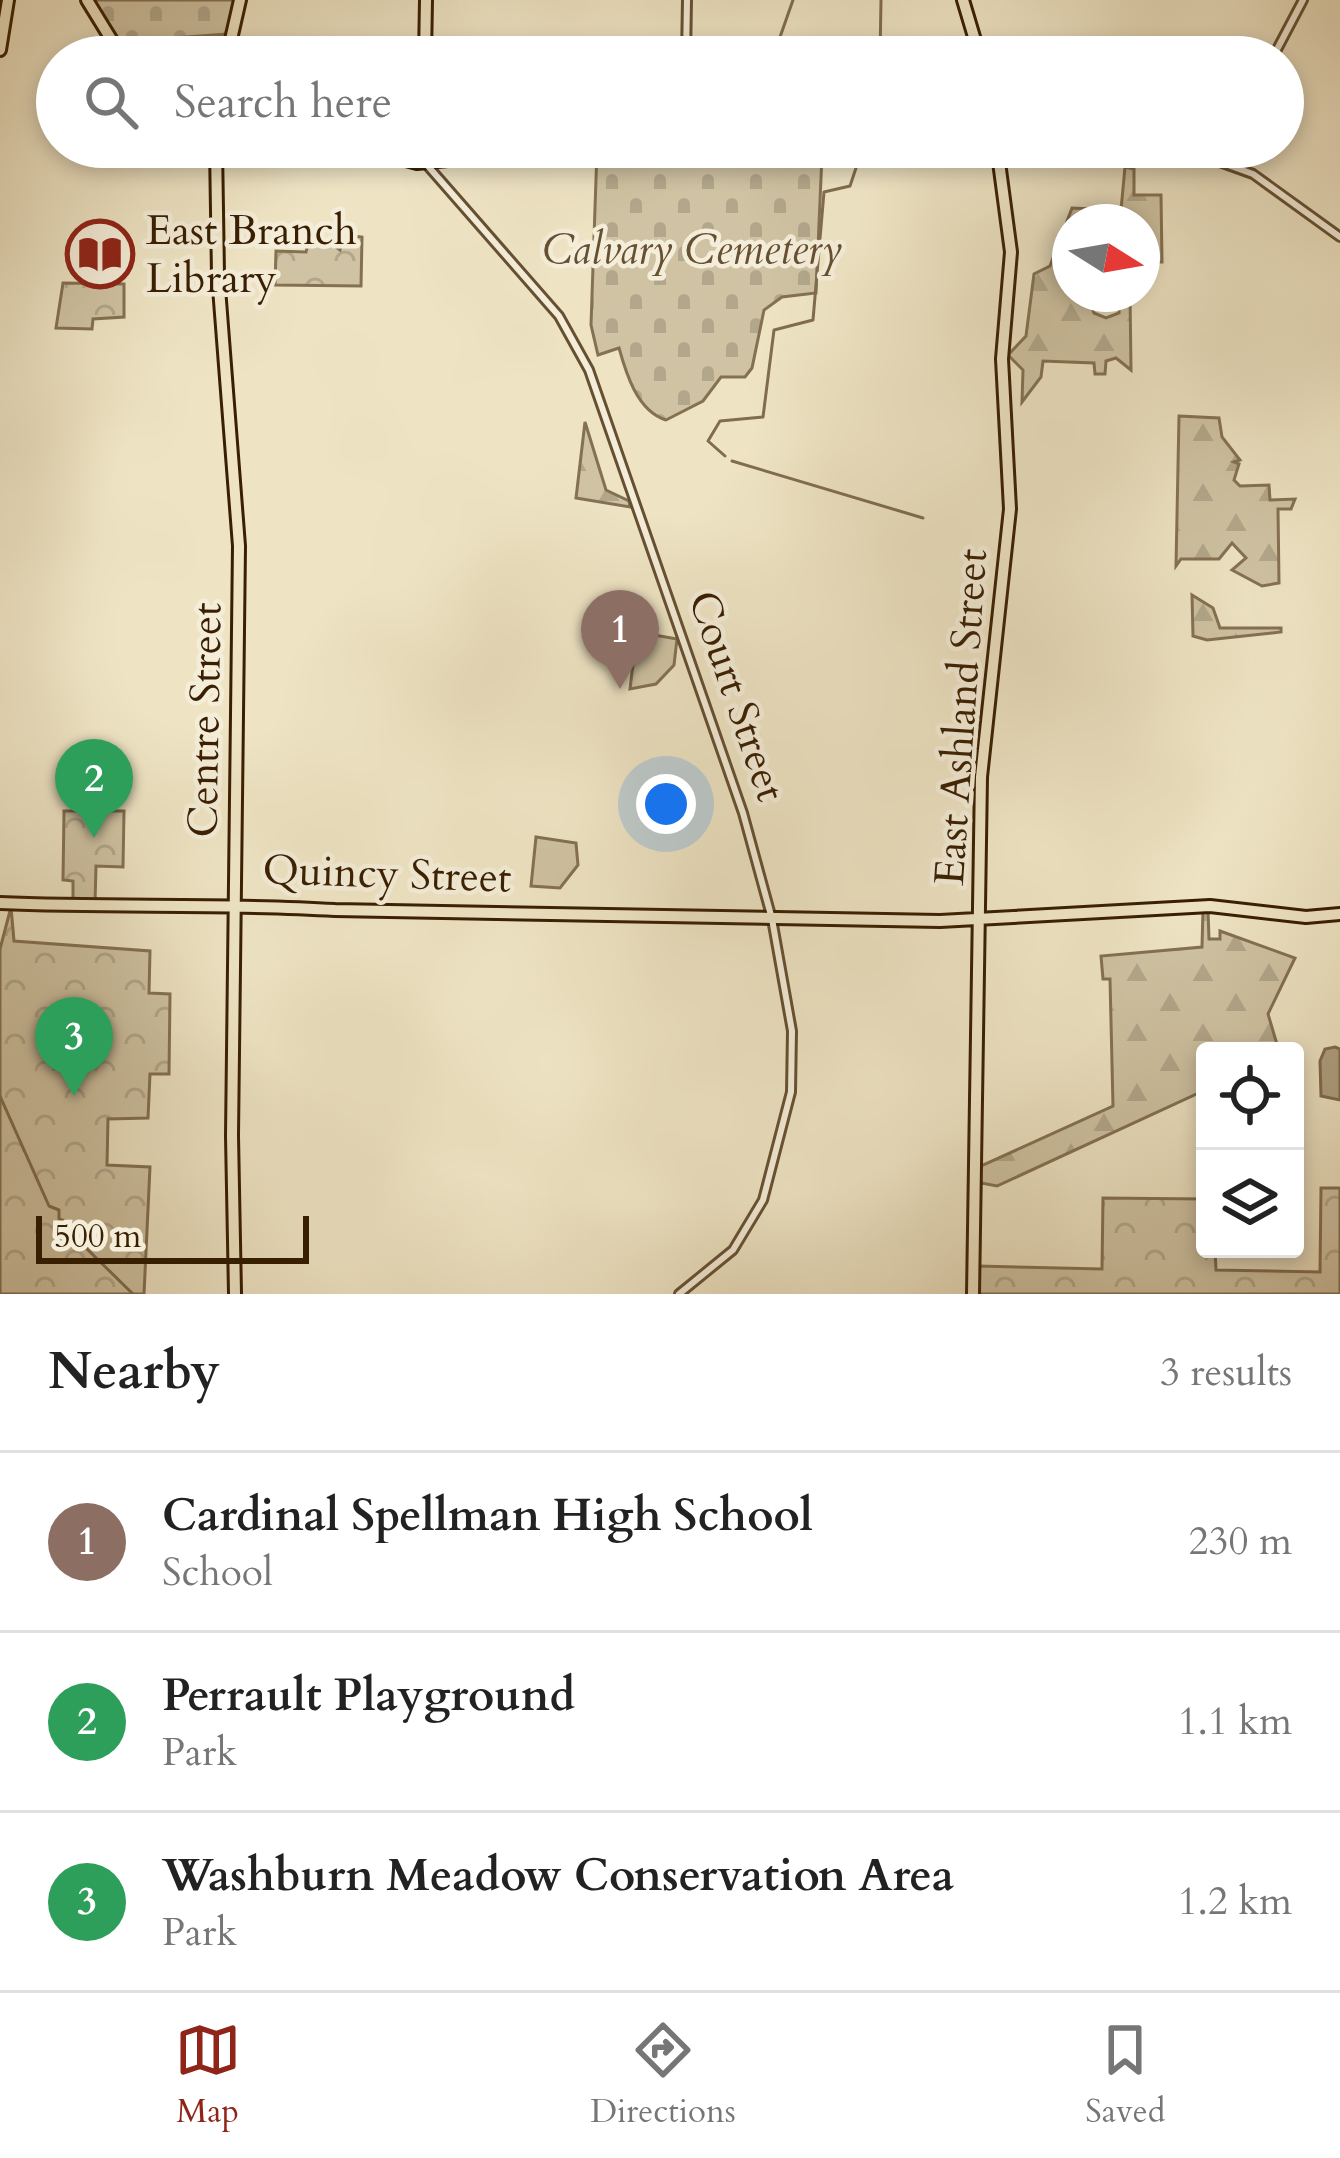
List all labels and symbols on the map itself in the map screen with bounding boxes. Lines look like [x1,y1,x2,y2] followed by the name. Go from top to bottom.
[146,202,357,307] place label: East Branch Library
[1052,204,1160,312] north arrow
[65,219,135,289] library icon: East Branch Library
[542,221,842,278] park label: Calvary Cemetery
[921,547,1001,887] street label: East Ashland Street
[674,583,800,809] street label: Court Street
[581,590,659,689] pin: 1
[174,602,236,838] street label: Centre Street
[55,739,133,838] pin: 2
[636,774,696,834] your location
[262,841,512,907] street label: Quincy Street
[35,997,113,1096] pin: 3
[36,1210,309,1263] scale bar

